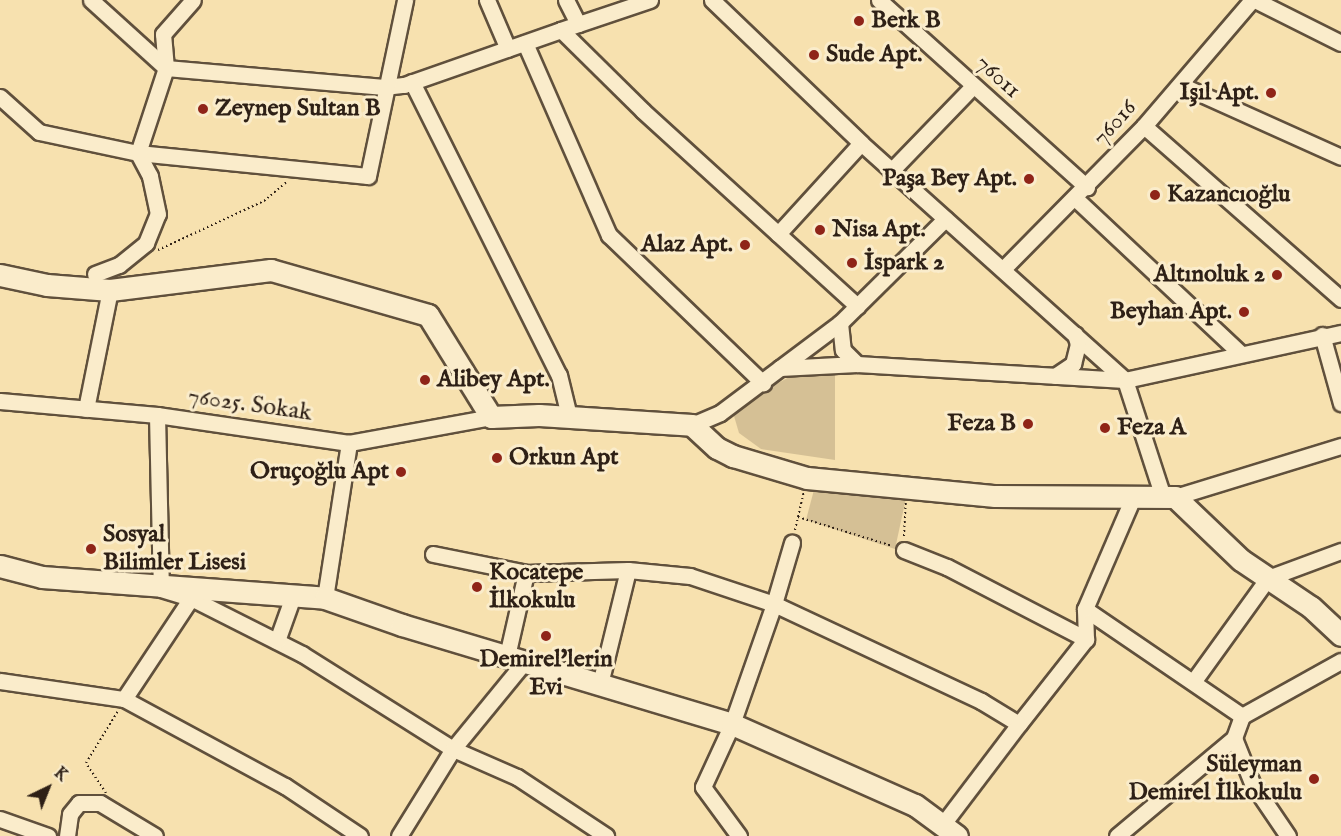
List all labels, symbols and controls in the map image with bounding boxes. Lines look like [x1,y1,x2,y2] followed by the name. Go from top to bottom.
[871,7,941,35] place label: Berk B
[852,14,866,28] marker: Berk B
[826,41,922,69] place label: Sude Apt.
[807,48,821,62] marker: Sude Apt.
[969,49,1027,105] street label: 76011
[1179,79,1259,107] place label: Işıl Apt.
[1264,86,1278,100] marker: Işıl Apt.
[1087,94,1143,152] street label: 76016
[215,95,381,123] place label: Zeynep Sultan B
[196,102,210,116] marker: Zeynep Sultan B
[882,165,1017,193] place label: Paşa Bey Apt.
[1022,172,1036,186] marker: Paşa Bey Apt.
[1167,181,1291,209] place label: Kazancıoğlu
[1148,188,1162,202] marker: Kazancıoğlu
[832,216,926,244] place label: Nisa Apt.
[813,223,827,237] marker: Nisa Apt.
[641,231,733,259] place label: Alaz Apt.
[738,238,752,252] marker: Alaz Apt.
[864,249,944,277] place label: İspark 2
[845,256,859,270] marker: İspark 2
[1154,261,1265,289] place label: Altınoluk 2
[1270,268,1284,282] marker: Altınoluk 2
[1110,298,1232,326] place label: Beyhan Apt.
[1237,305,1251,319] marker: Beyhan Apt.
[437,366,550,394] place label: Alibey Apt.
[418,373,432,387] marker: Alibey Apt.
[186,382,314,428] street label: 76025. Sokak
[947,410,1016,438] place label: Feza B
[1117,414,1186,442] place label: Feza A
[1021,417,1035,431] marker: Feza B
[1098,421,1112,435] marker: Feza A
[509,444,618,472] place label: Orkun Apt
[490,451,504,465] marker: Orkun Apt
[250,458,389,486] place label: Oruçoğlu Apt
[394,465,408,479] marker: Oruçoğlu Apt
[103,521,246,577] place label: Sosyal Bilimler Lisesi
[84,542,98,556] marker: Sosyal Bilimler Lisesi
[489,559,583,615] place label: Kocatepe İlkokulu
[470,580,484,594] marker: Kocatepe İlkokulu
[539,629,553,643] marker: Demirel'lerin Evi
[479,646,613,702] place label: Demirel'lerin Evi
[1129,751,1302,807] place label: Süleyman Demirel İlkokulu
[18,758,78,818] north arrow
[49,764,71,786] text: K
[1307,772,1321,786] marker: Süleyman Demirel İlkokulu

